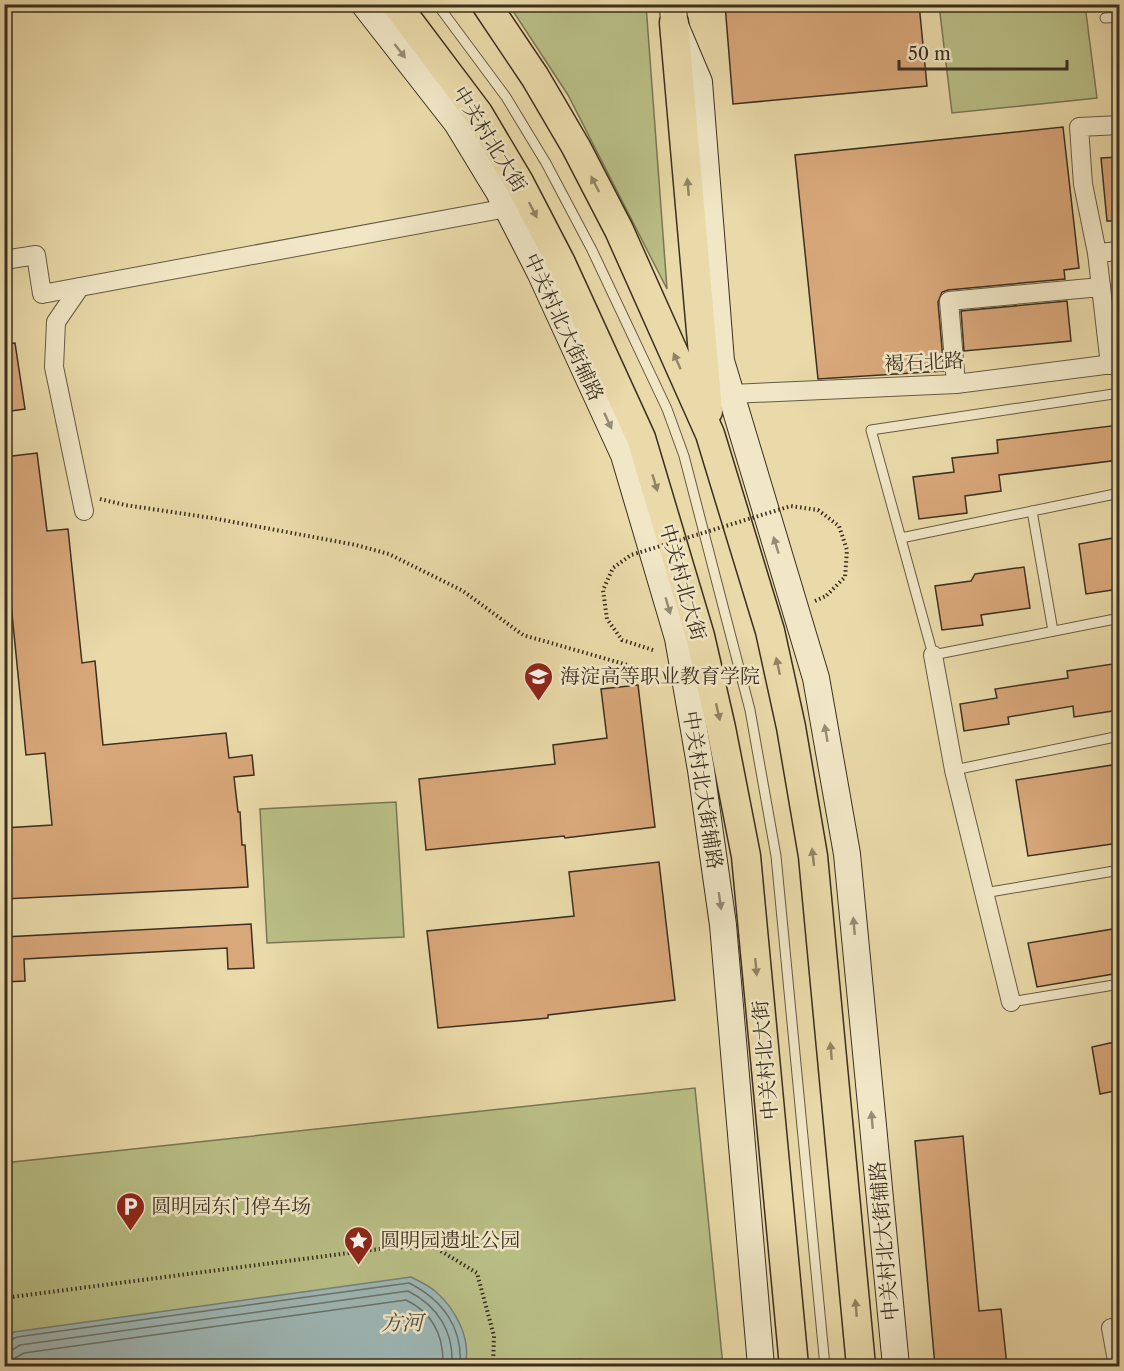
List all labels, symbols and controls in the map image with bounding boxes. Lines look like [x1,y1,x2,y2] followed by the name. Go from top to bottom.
[899,33,1067,71] scale bar
[394,43,406,58] one-way arrow
[908,43,951,65] text: 50 m
[448,82,532,196] street label: 中关村北大街
[591,175,601,193] one-way arrow
[683,177,693,196] one-way arrow
[528,201,538,218] one-way arrow
[519,249,609,405] street label: 中关村北大街辅路
[883,348,965,376] street label: 褐石北路
[672,352,682,370] one-way arrow
[603,412,612,429] one-way arrow
[651,474,660,492] one-way arrow
[655,521,711,643] street label: 中关村北大街
[771,536,780,554] one-way arrow
[664,597,673,615] one-way arrow
[773,656,782,675] one-way arrow
[523,660,555,702] school or university icon: 海淀高等职业教育学院
[560,664,760,688] place label: 海淀高等职业教育学院
[713,703,723,721] one-way arrow
[679,709,727,871] street label: 中关村北大街辅路
[821,724,830,743] one-way arrow
[808,848,817,867] one-way arrow
[715,892,724,911] one-way arrow
[849,916,859,935] one-way arrow
[751,957,761,976] one-way arrow
[748,999,782,1121] street label: 中关村北大街
[826,1042,836,1061] one-way arrow
[867,1111,877,1130] one-way arrow
[865,1160,903,1322] street label: 中关村北大街辅路
[114,1190,146,1232] parking icon: 圆明园东门停车场
[151,1194,311,1218] place label: 圆明园东门停车场
[343,1224,375,1266] place icon: 圆明园遗址公园
[380,1228,520,1252] place label: 圆明园遗址公园
[851,1299,861,1318] one-way arrow
[381,1310,427,1335] water label: 方河

